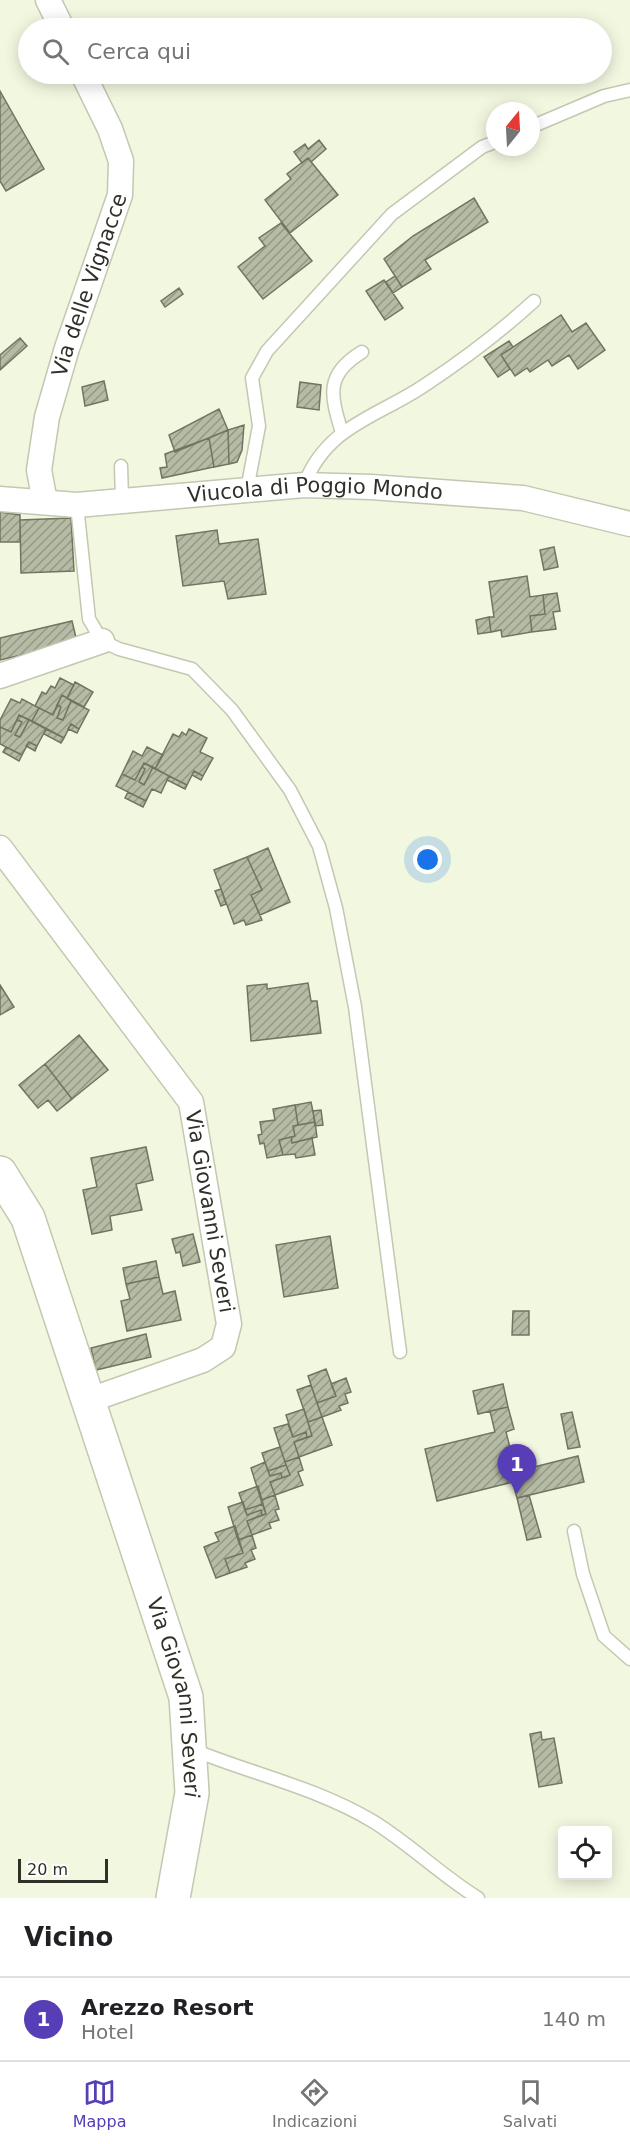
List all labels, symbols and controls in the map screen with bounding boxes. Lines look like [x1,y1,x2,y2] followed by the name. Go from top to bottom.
[18,18,612,84] search box
[39,35,72,68] icon: search
[87,39,191,64] text: Cerca qui
[486,102,540,156] north arrow
[47,190,132,379] street label: Via delle Vignacce
[186,473,444,507] street label: Viucola di Poggio Mondo
[413,845,442,874] your location
[181,1109,239,1315] street label: Via Giovanni Severi
[498,1444,536,1494] pin: 1
[142,1595,204,1800] street label: Via Giovanni Severi
[558,1826,612,1880] map controls
[558,1826,612,1880] button: locate
[18,1856,108,1884] scale bar
[27,1860,68,1879] text: 20 m
[24,1922,113,1952] text: Vicino
[81,1995,254,2020] text: Arezzo Resort
[37,2007,50,2031] text: 1
[542,2007,606,2031] text: 140 m
[81,2020,134,2044] text: Hotel
[73,2076,126,2131] tab: Mappa
[272,2076,357,2131] tab: Indicazioni
[503,2076,557,2131] tab: Salvati

